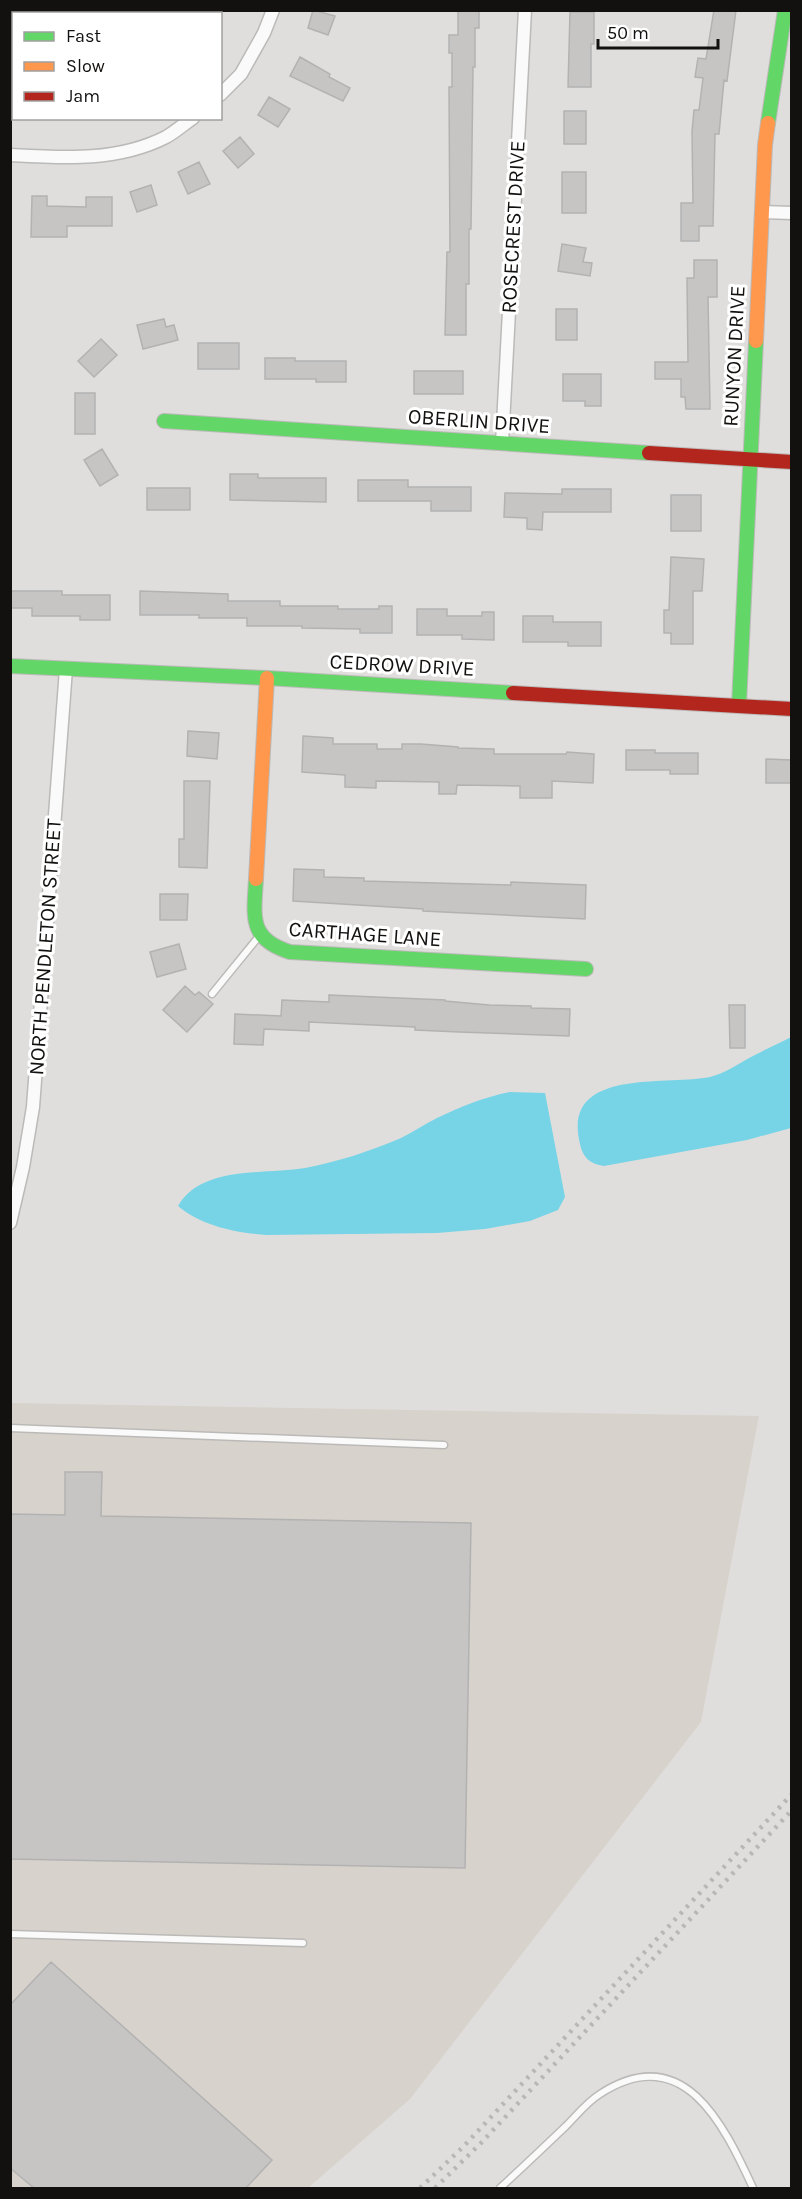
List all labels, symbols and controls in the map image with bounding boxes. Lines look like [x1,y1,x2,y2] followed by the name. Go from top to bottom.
[12,12,222,120] legend
[598,12,718,50] scale bar
[607,22,649,44] text: 50 m
[66,25,101,47] text: Fast
[66,55,105,77] text: Slow
[66,85,100,107] text: Jam
[496,140,530,314] street label: ROSECREST DRIVE
[718,285,750,427] street label: RUNYON DRIVE
[407,404,551,438] street label: OBERLIN DRIVE
[329,649,475,681] street label: CEDROW DRIVE
[24,817,66,1076] street label: NORTH PENDLETON STREET
[288,917,442,951] street label: CARTHAGE LANE

